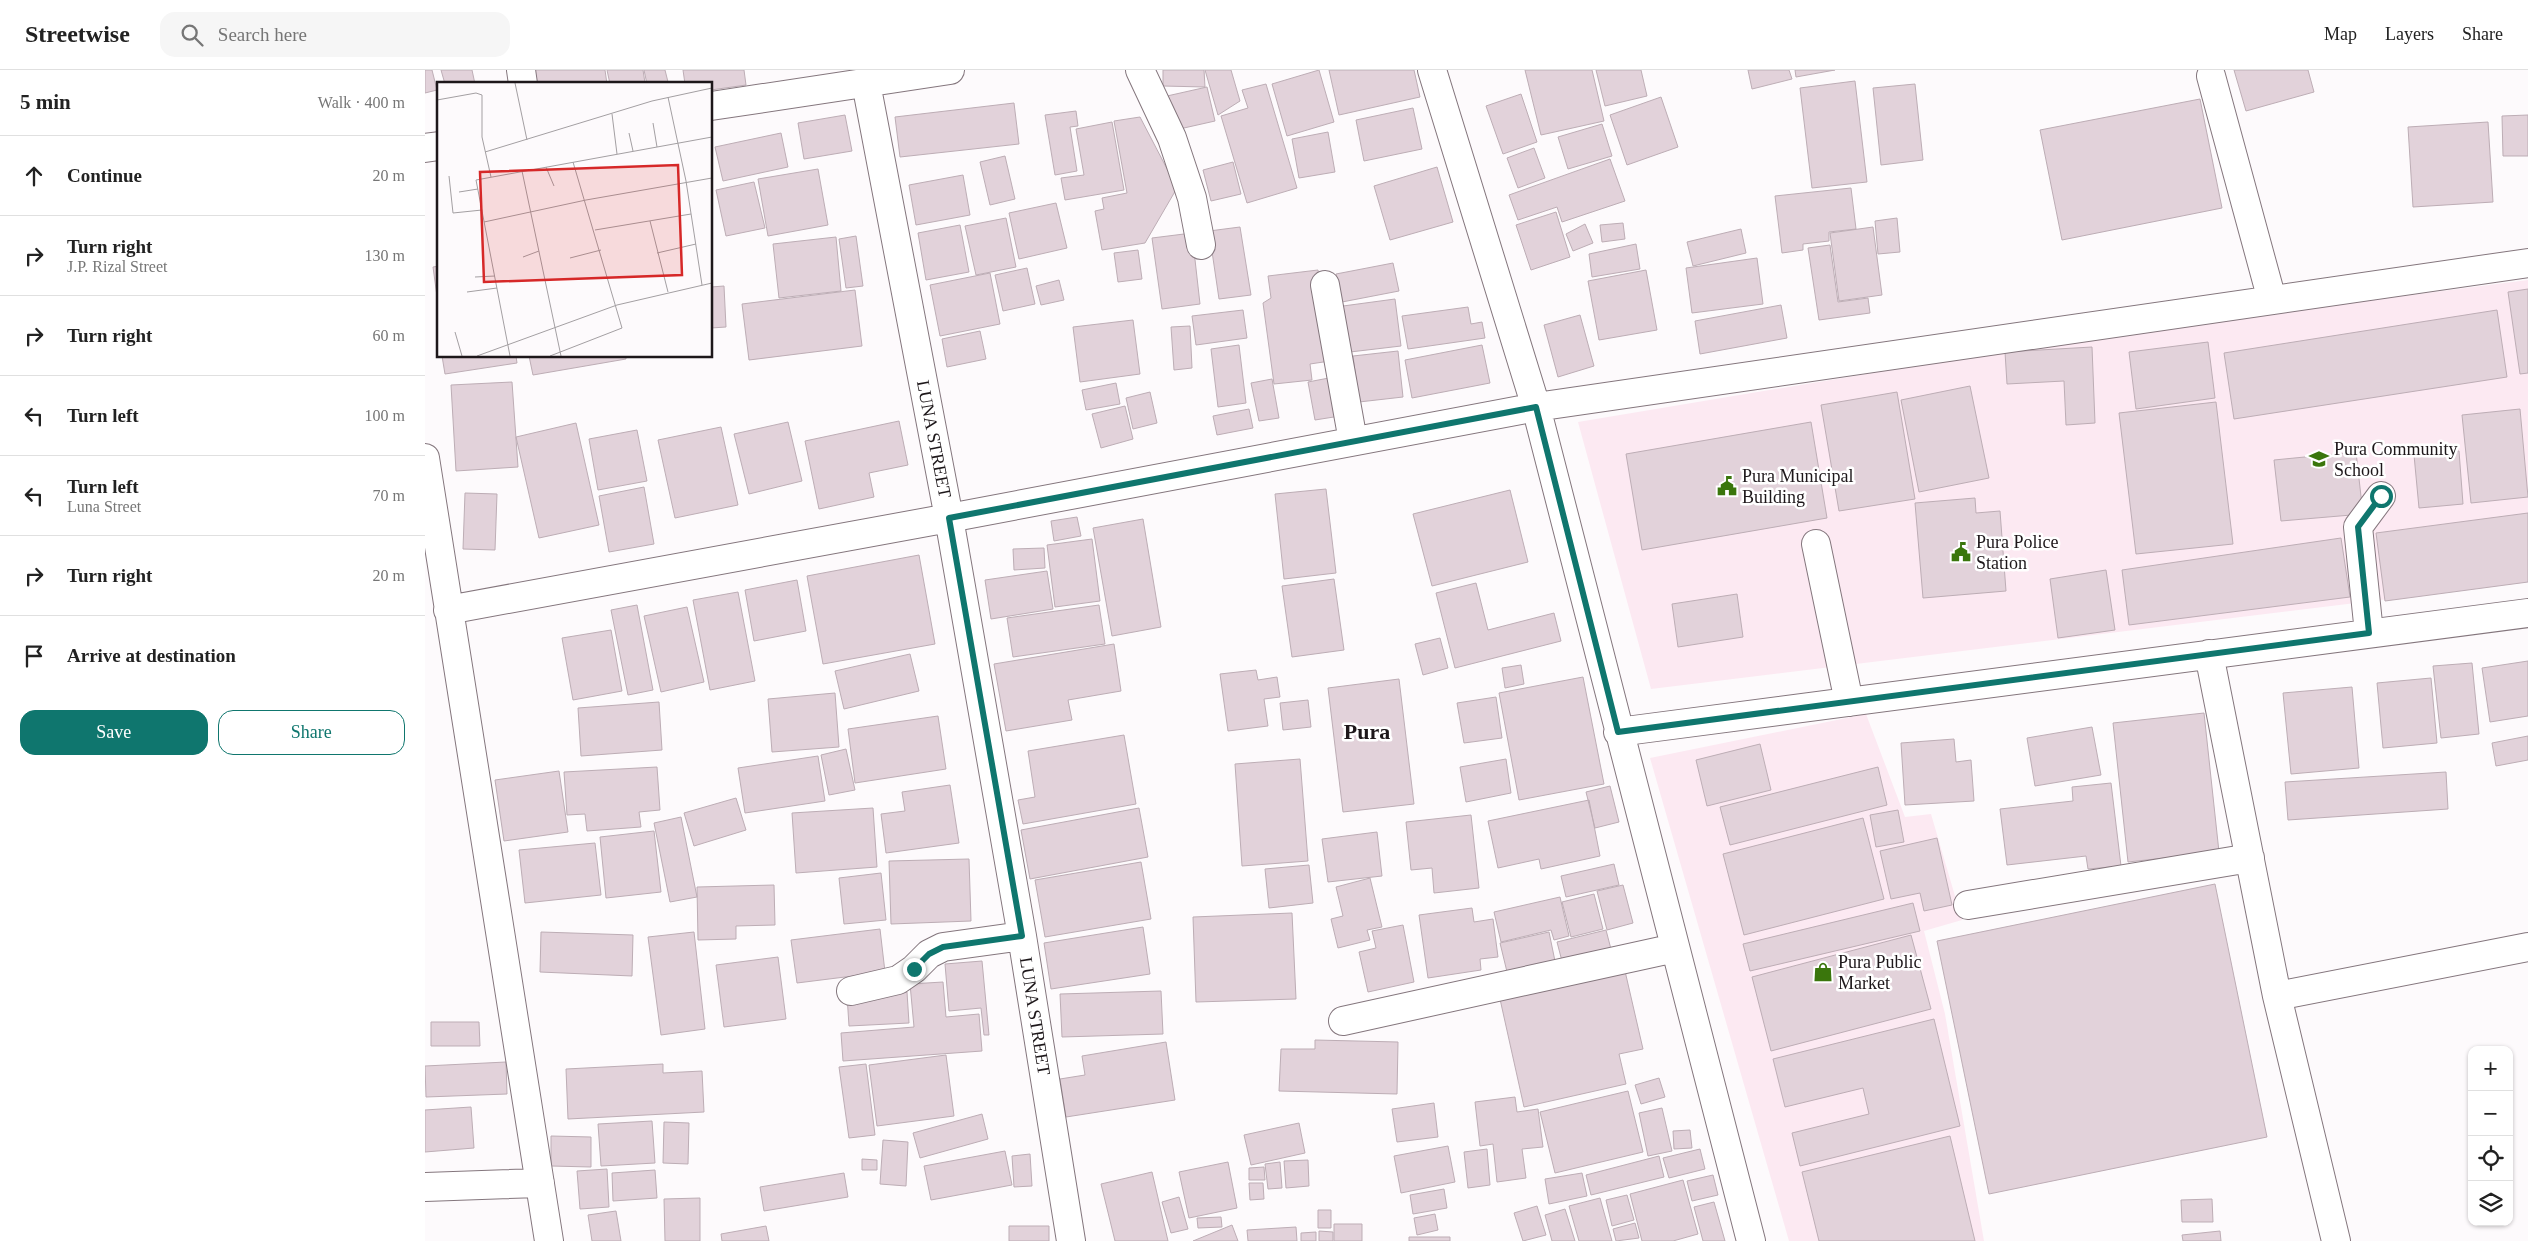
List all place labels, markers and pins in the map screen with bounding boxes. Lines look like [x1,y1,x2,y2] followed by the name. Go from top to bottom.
[2334,439,2458,480] place label: Pura Community School
[2308,448,2330,470] school or university icon: Pura Community School
[1742,466,1853,507] place label: Pura Municipal Building
[1716,475,1738,497] public building icon: Pura Municipal Building
[1976,532,2059,573] place label: Pura Police Station
[1950,541,1972,563] public building icon: Pura Police Station
[1838,952,1922,993] place label: Pura Public Market
[1812,961,1834,983] shop icon: Pura Public Market

